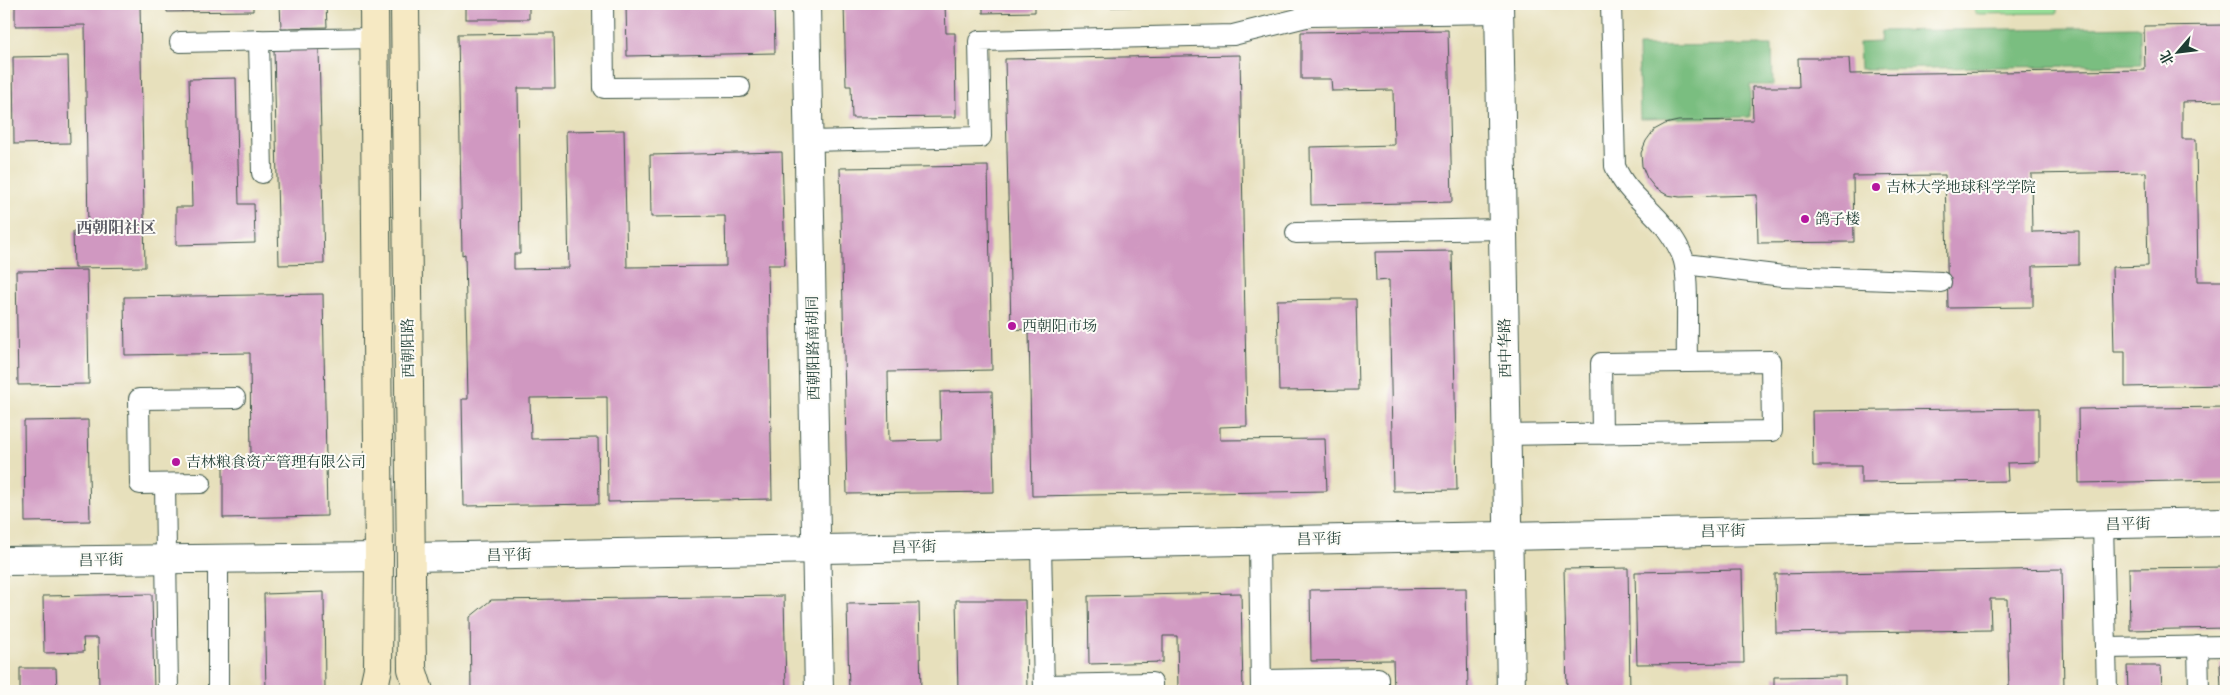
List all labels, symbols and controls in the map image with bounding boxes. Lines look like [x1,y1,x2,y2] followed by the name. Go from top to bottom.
[2152,28,2202,78] north arrow
[2156,48,2178,68] text: 北
[1886,178,2036,196] place label: 吉林大学地球科学学院
[1870,181,1882,193] marker: 吉林大学地球科学学院
[1815,210,1860,228] place label: 鸽子楼
[1799,213,1811,225] marker: 鸽子楼
[76,218,156,237] district label: 西朝阳社区
[803,295,823,401] street label: 西朝阳路南胡同
[1022,317,1097,335] place label: 西朝阳市场
[398,318,418,378] street label: 西朝阳路
[1495,318,1515,378] street label: 西中华路
[1006,320,1018,332] marker: 西朝阳市场
[186,453,366,471] place label: 吉林粮食资产管理有限公司
[170,456,182,468] marker: 吉林粮食资产管理有限公司
[2105,515,2151,533] street label: 昌平街
[1700,522,1746,540] street label: 昌平街
[1296,530,1342,548] street label: 昌平街
[891,538,937,556] street label: 昌平街
[486,546,532,564] street label: 昌平街
[78,551,124,569] street label: 昌平街

